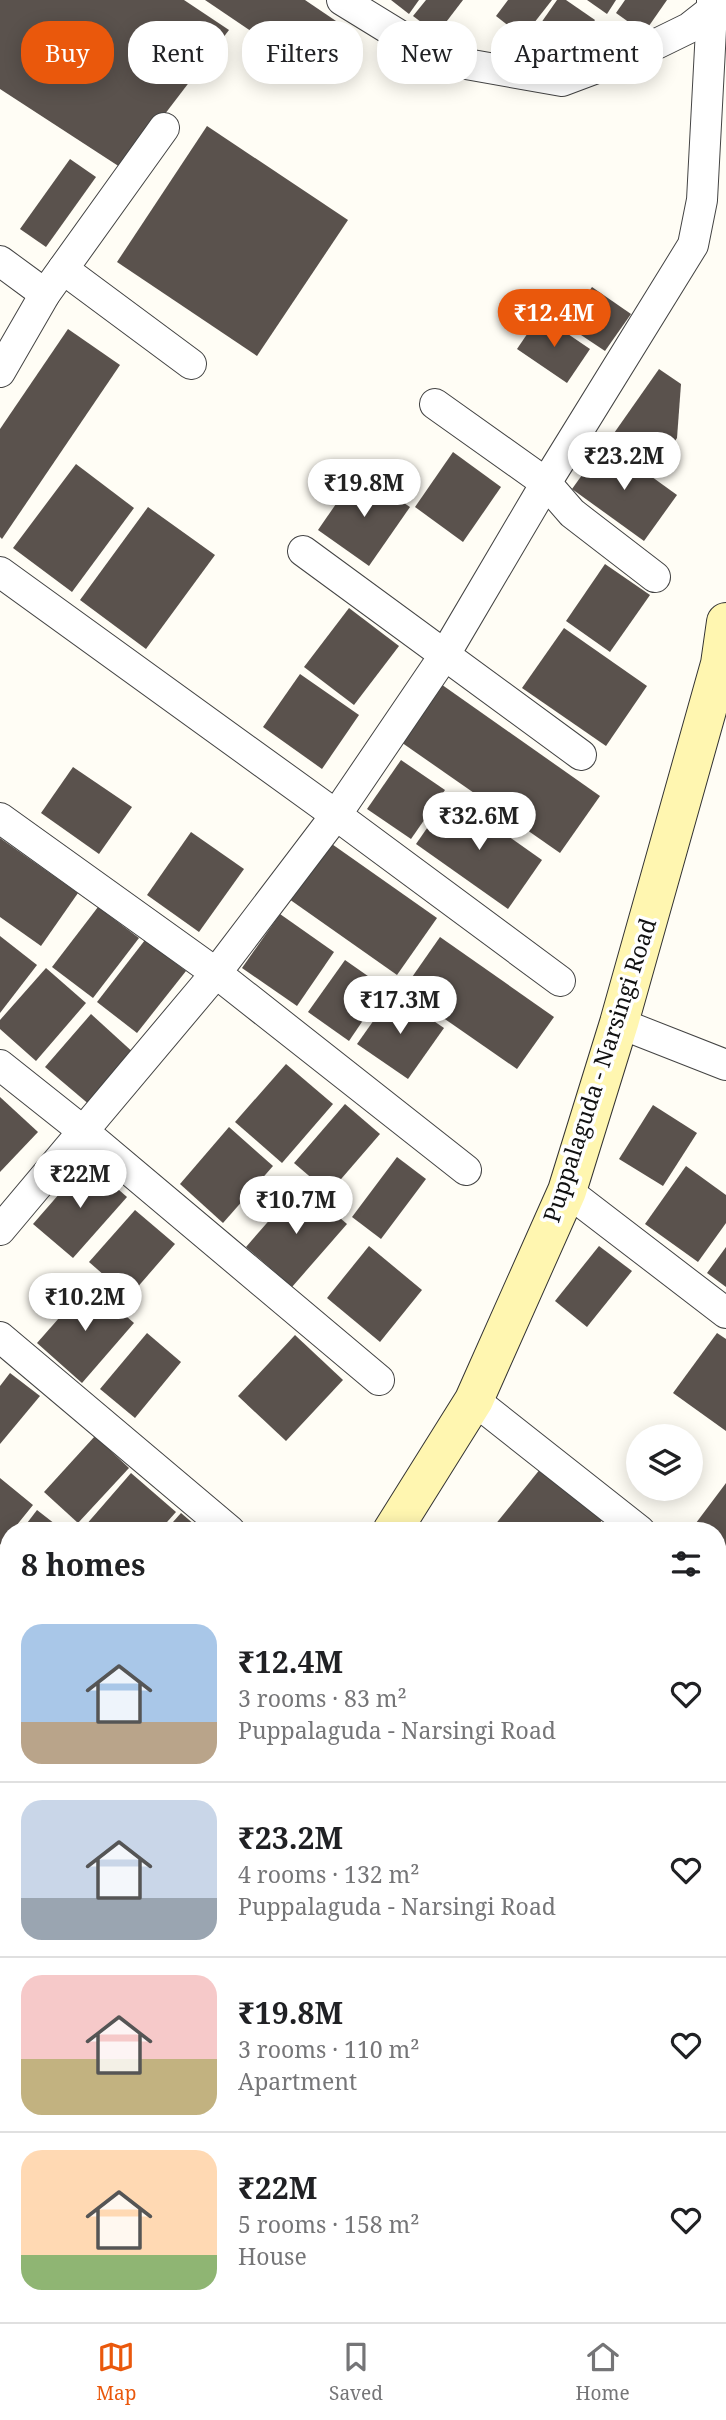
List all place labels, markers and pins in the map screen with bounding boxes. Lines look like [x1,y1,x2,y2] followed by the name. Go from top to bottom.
[497,290,611,349] pin: ₹12.4M
[567,433,681,492] pin: ₹23.2M
[307,460,421,519] pin: ₹19.8M
[422,792,536,852] pin: ₹32.6M
[343,976,457,1036] pin: ₹17.3M
[39,1150,121,1210] pin: ₹22M
[239,1176,353,1236] pin: ₹10.7M
[28,1274,142,1333] pin: ₹10.2M

